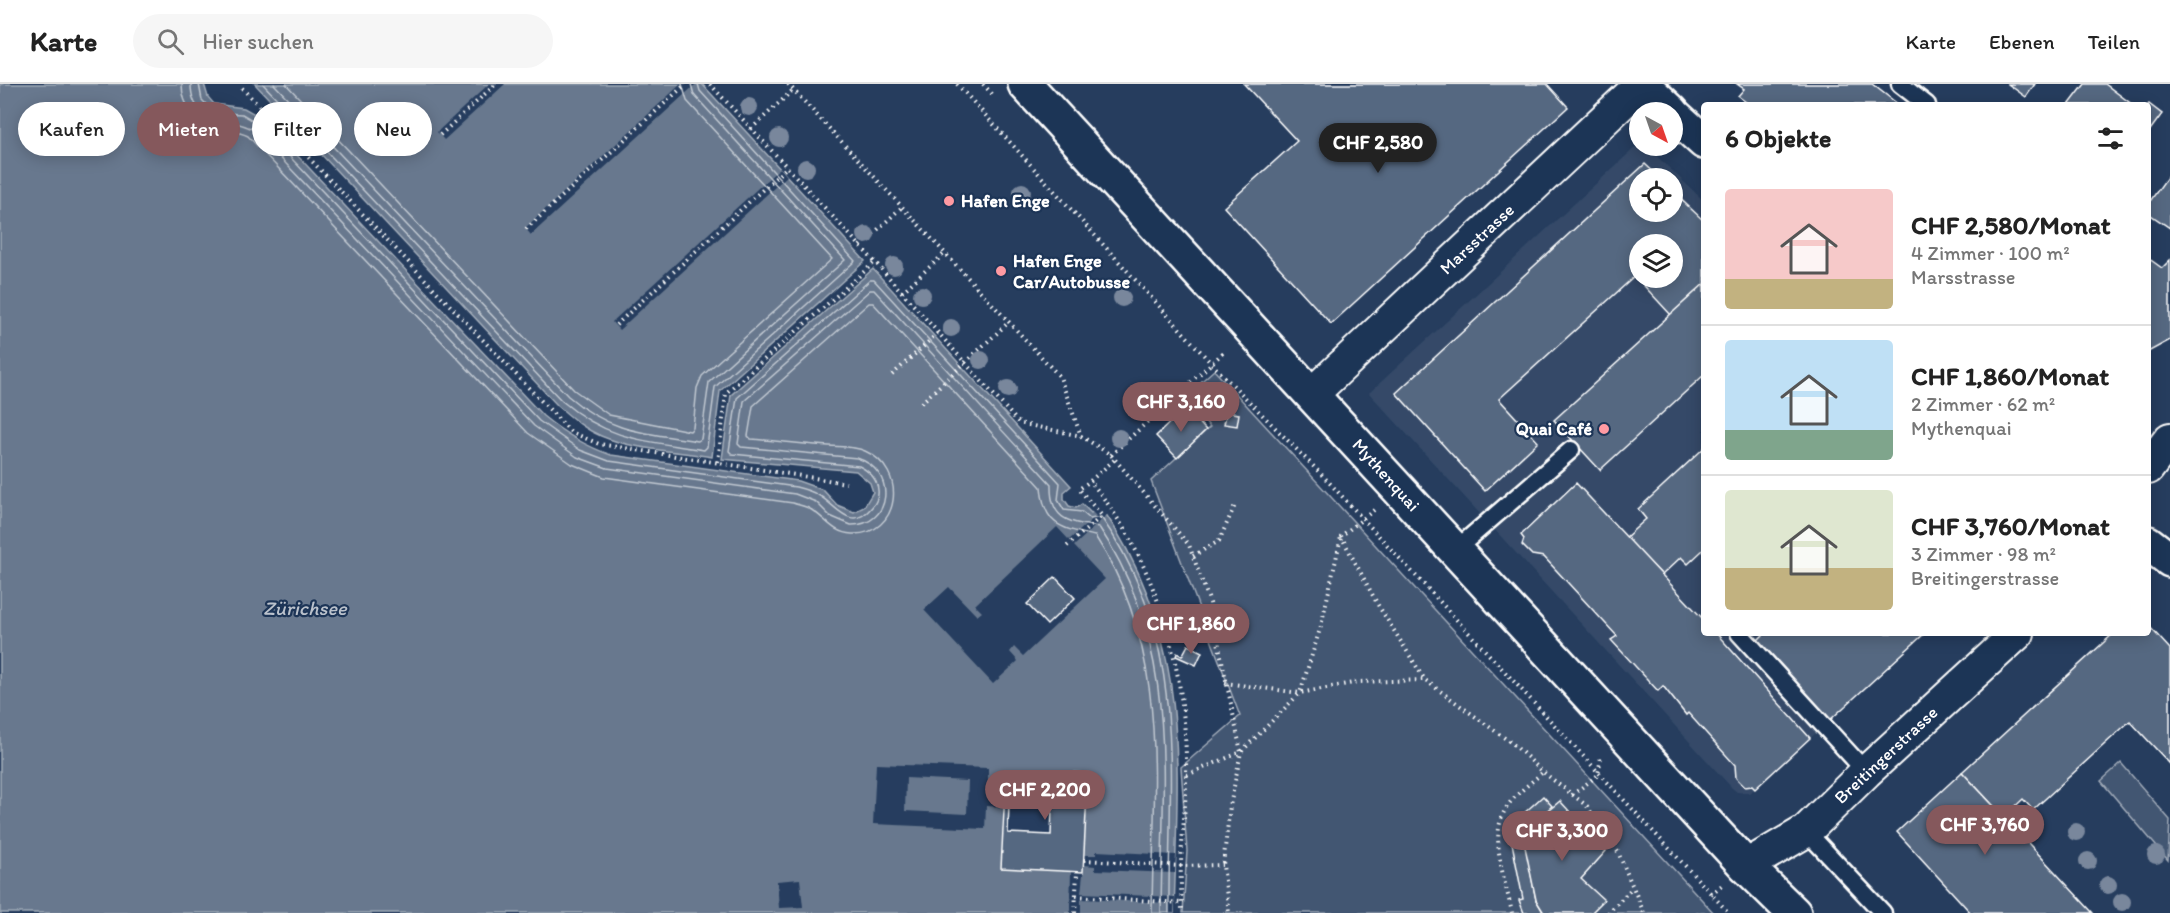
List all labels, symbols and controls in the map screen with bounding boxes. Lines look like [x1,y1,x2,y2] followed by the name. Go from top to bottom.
[133,14,553,68] search box
[30,24,97,58] text: Karte
[154,25,187,58] icon: search
[202,28,314,55] text: Hier suchen
[1906,29,1956,54] text: Karte
[1989,29,2055,54] text: Ebenen
[2088,29,2140,54] text: Teilen
[18,102,125,156] chip: Kaufen
[137,102,240,156] chip: Mieten
[252,102,342,156] chip: Filter
[354,102,432,156] chip: Neu
[1629,102,1683,156] north arrow
[1629,102,1683,288] map controls
[1725,122,1831,154] text: 6 Objekte
[2094,122,2127,155] icon: filters
[1309,123,1447,174] pin: CHF 2,580
[1333,130,1423,154] text: CHF 2,580
[1629,168,1683,222] button: locate
[961,190,1050,212] place label: Hafen Enge
[942,194,956,208] marker: Hafen Enge
[1435,199,1519,279] street label: Marsstrasse
[1911,209,2110,241] text: CHF 2,580/Monat
[1773,213,1845,285] icon: home
[1629,234,1683,288] button: layers
[1911,241,2070,265] text: 4 Zimmer · 100 m²
[1013,250,1130,293] place label: Hafen Enge Car/Autobusse
[994,264,1008,278] marker: Hafen Enge Car/Autobusse
[1911,265,2015,289] text: Marsstrasse
[1911,360,2109,392] text: CHF 1,860/Monat
[1773,364,1845,436] icon: home
[1112,382,1250,433] pin: CHF 3,160
[1136,389,1226,413] text: CHF 3,160
[1911,392,2055,416] text: 2 Zimmer · 62 m²
[1911,416,2012,440] text: Mythenquai
[1516,418,1592,440] place label: Quai Café
[1597,422,1611,436] marker: Quai Café
[1348,434,1424,516] street label: Mythenquai
[1911,510,2110,542] text: CHF 3,760/Monat
[1773,514,1845,586] icon: home
[1911,542,2056,566] text: 3 Zimmer · 98 m²
[1911,566,2059,590] text: Breitingerstrasse
[263,596,348,620] water label: Zürichsee
[1122,604,1260,655] pin: CHF 1,860
[1146,611,1236,635] text: CHF 1,860
[1830,701,1942,809] street label: Breitingerstrasse
[976,770,1114,821] pin: CHF 2,200
[999,777,1091,801] text: CHF 2,200
[1916,805,2054,856] pin: CHF 3,760
[1493,811,1631,862] pin: CHF 3,300
[1940,812,2030,836] text: CHF 3,760
[1516,818,1608,842] text: CHF 3,300

